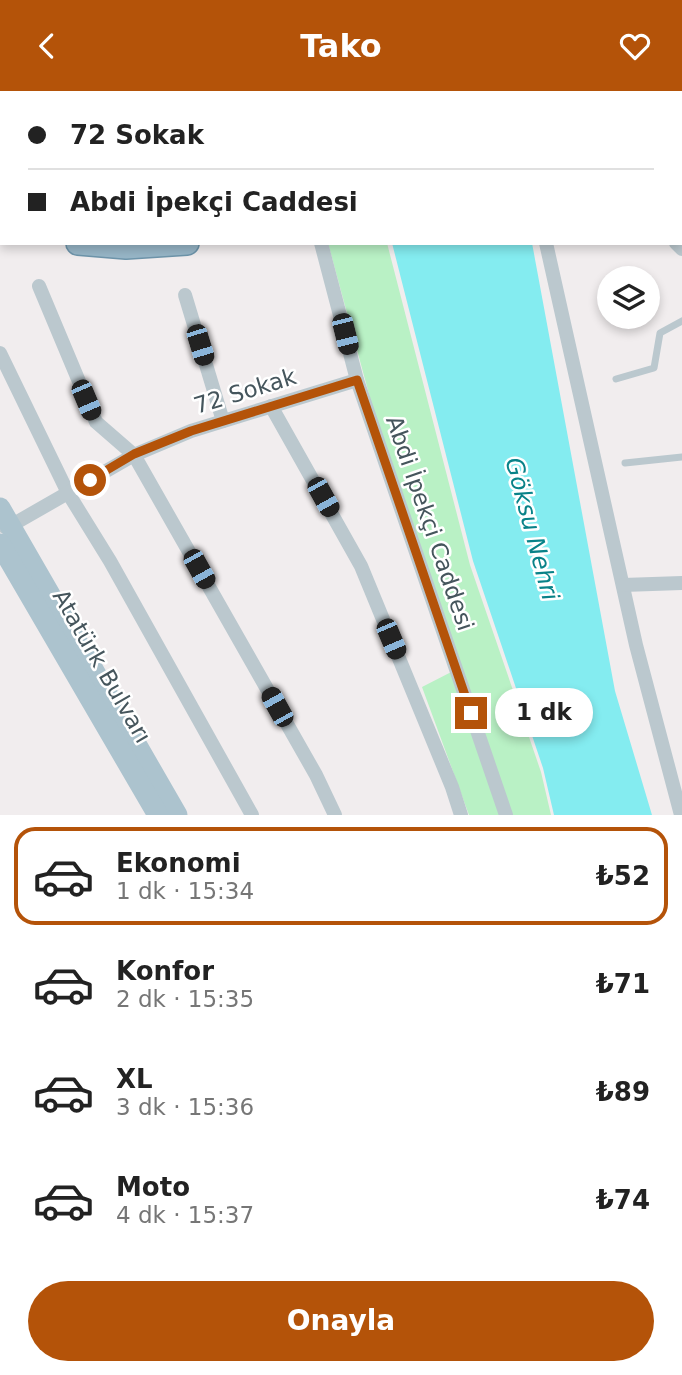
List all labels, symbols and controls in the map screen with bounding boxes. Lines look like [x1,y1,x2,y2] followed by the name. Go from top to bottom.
[28,27,66,65] icon: back
[300,27,382,65] text: Tako
[616,27,654,65] icon: heart
[70,120,204,150] text: 72 Sokak
[70,187,358,217] text: Abdi İpekçi Caddesi
[597,266,660,329] map controls
[597,266,660,329] button: layers
[330,311,361,357] car
[184,322,217,368] car
[191,363,300,419] street label: 72 Sokak
[69,377,104,423] car
[381,412,480,634] street label: Abdi İpekçi Caddesi
[499,454,565,604] water label: Göksu Nehri
[74,464,106,496] route start
[304,474,343,520] car
[180,546,219,592] car
[48,585,156,747] street label: Atatürk Bulvarı
[374,616,409,662] car
[258,684,297,730] car
[496,689,594,737] callout: 1 dk
[455,697,487,729] route end
[516,699,572,725] text: 1 dk
[32,845,95,908] icon: car
[116,848,241,878] text: Ekonomi
[596,861,650,891] text: ₺52
[116,878,254,904] text: 1 dk · 15:34
[32,953,95,1016] icon: car
[116,956,214,986] text: Konfor
[596,969,650,999] text: ₺71
[116,986,254,1012] text: 2 dk · 15:35
[32,1061,95,1124] icon: car
[116,1064,153,1094] text: XL
[596,1077,650,1107] text: ₺89
[116,1094,254,1120] text: 3 dk · 15:36
[32,1169,95,1232] icon: car
[116,1172,190,1202] text: Moto
[596,1185,650,1215] text: ₺74
[116,1202,254,1228] text: 4 dk · 15:37
[28,1281,654,1361] button: Onayla

